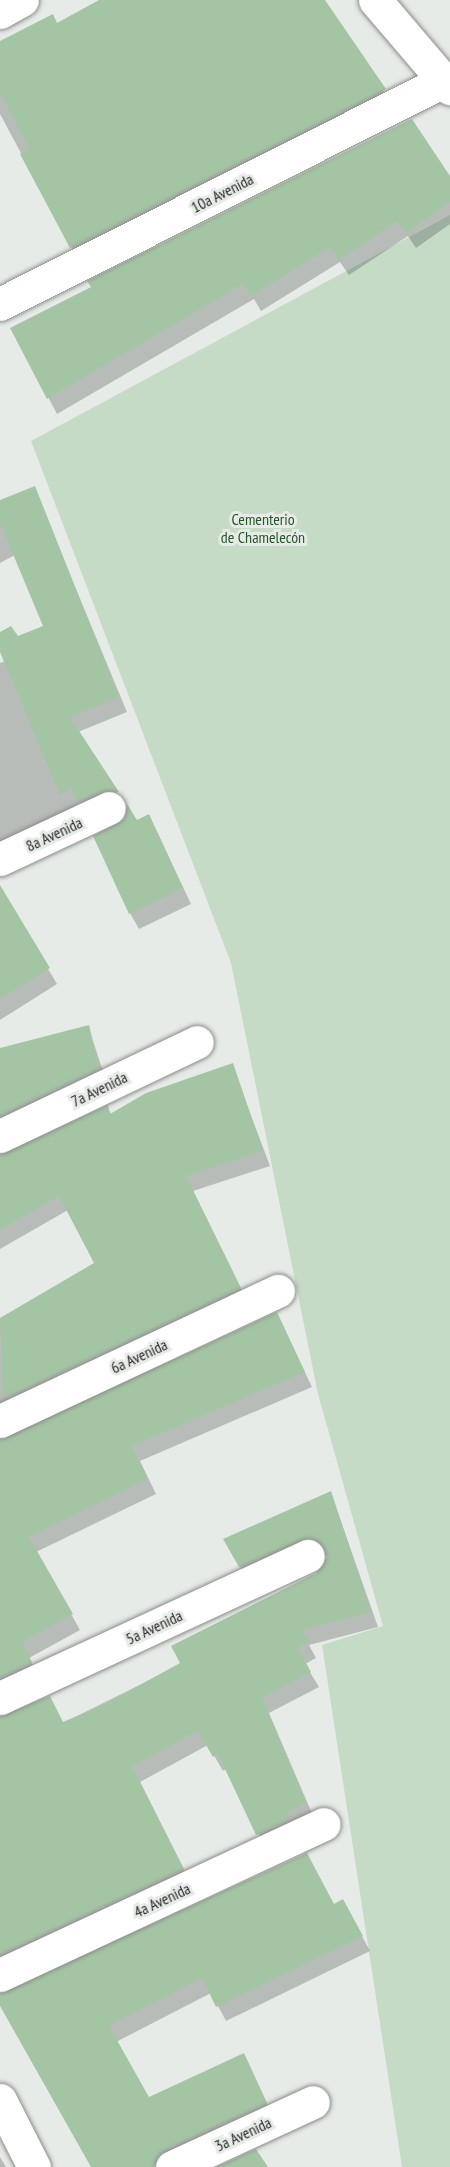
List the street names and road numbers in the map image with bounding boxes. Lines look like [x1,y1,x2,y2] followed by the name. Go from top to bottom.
[187,169,257,217] street label: 10a Avenida
[22,812,86,856] street label: 8a Avenida
[68,1067,130,1111] street label: 7a Avenida
[107,1334,171,1378] street label: 6a Avenida
[122,1605,186,1649] street label: 5a Avenida
[130,1878,194,1922] street label: 4a Avenida
[211,2112,275,2156] street label: 3a Avenida

